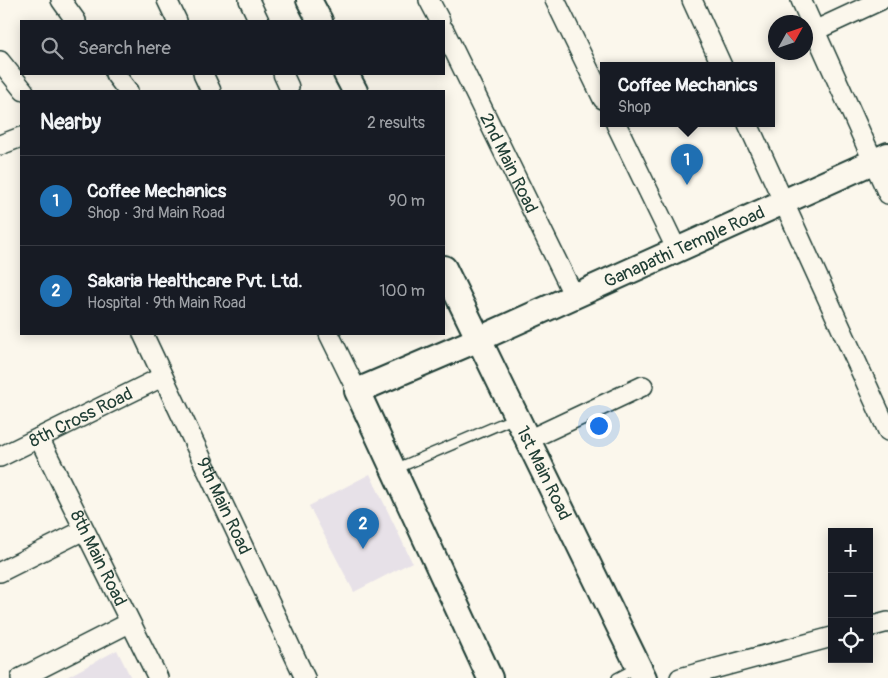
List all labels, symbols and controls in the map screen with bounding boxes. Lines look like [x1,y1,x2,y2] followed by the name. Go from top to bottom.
[768,15,813,60] north arrow
[20,20,445,75] search box
[38,34,66,62] icon: search
[78,36,171,60] text: Search here
[600,62,775,127] popup
[618,73,757,97] text: Coffee Mechanics
[618,97,651,117] text: Shop
[40,109,101,136] text: Nearby
[474,109,543,217] street label: 2nd Main Road
[367,113,425,133] text: 2 results
[671,144,703,185] pin: 1
[87,179,226,203] text: Coffee Mechanics
[53,191,59,211] text: 1
[388,191,425,211] text: 90 m
[600,201,769,293] street label: Ganapathi Temple Road
[87,203,225,223] text: Shop · 3rd Main Road
[87,269,303,293] text: Sakaria Healthcare Pvt. Ltd.
[52,281,60,301] text: 2
[379,281,425,301] text: 100 m
[87,293,246,313] text: Hospital · 9th Main Road
[25,382,137,453] street label: 8th Cross Road
[586,413,612,439] your location
[511,422,576,524] street label: 1st Main Road
[191,454,256,558] street label: 9th Main Road
[65,506,132,610] street label: 8th Main Road
[347,508,379,549] pin: 2
[828,528,873,663] map controls
[828,528,873,573] button: +
[828,573,873,618] button: −
[828,618,873,663] button: locate

